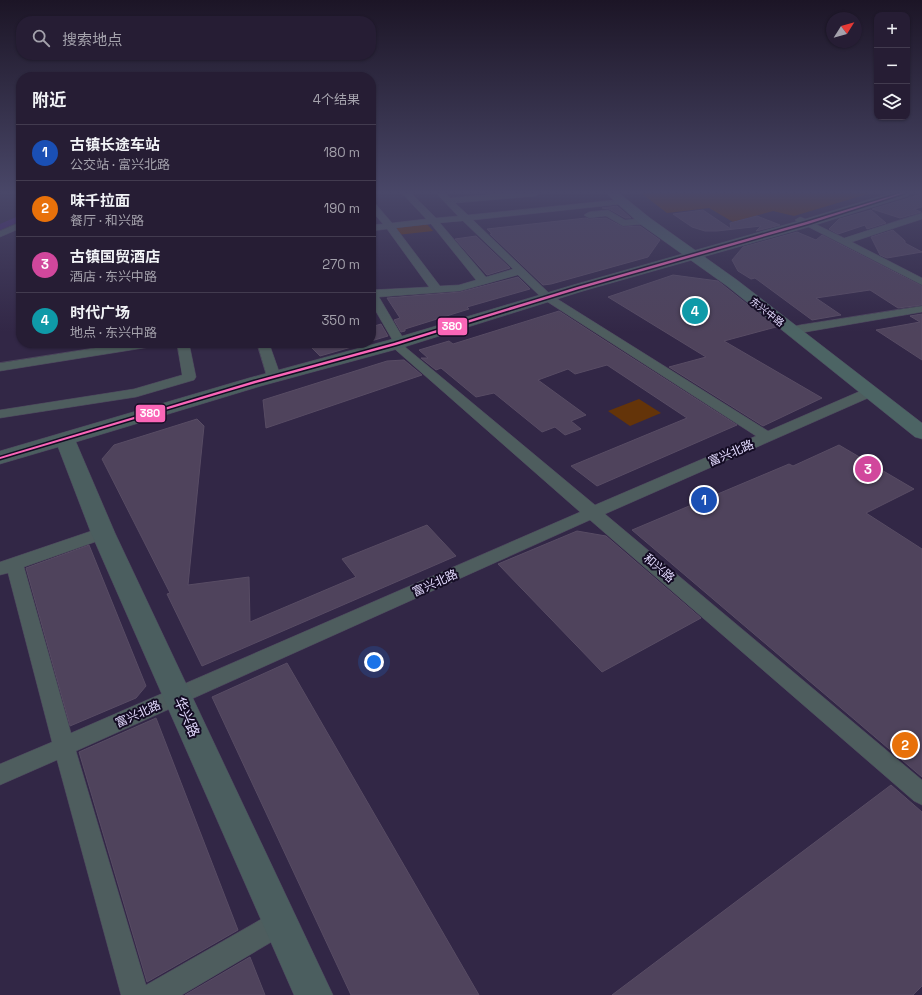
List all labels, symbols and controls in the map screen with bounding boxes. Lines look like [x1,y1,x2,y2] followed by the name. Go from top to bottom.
[826,12,862,48] north arrow
[874,12,910,120] map controls
[874,12,910,48] button: +
[16,16,376,60] search box
[30,27,52,49] icon: search
[62,30,122,49] text: 搜索地点
[874,48,910,84] button: −
[874,84,910,120] button: layers
[32,89,66,111] text: 附近
[313,91,360,108] text: 4个结果
[70,135,160,154] text: 古镇长途车站
[42,144,48,161] text: 1
[324,144,360,161] text: 180 m
[70,156,170,173] text: 公交站 · 富兴北路
[70,191,130,210] text: 味千拉面
[41,200,49,217] text: 2
[324,200,360,217] text: 190 m
[70,212,144,229] text: 餐厅 · 和兴路
[70,247,160,266] text: 古镇国贸酒店
[41,256,49,273] text: 3
[322,256,360,273] text: 270 m
[70,268,157,285] text: 酒店 · 东兴中路
[747,295,787,329] street label: 东兴中路
[682,296,708,326] pin: 4
[70,303,130,322] text: 时代广场
[41,312,49,329] text: 4
[322,312,360,329] text: 350 m
[437,317,468,336] line badge: 380
[442,319,462,333] text: 380
[70,324,157,341] text: 地点 · 东兴中路
[135,404,166,423] line badge: 380
[140,406,160,420] text: 380
[706,436,756,470] street label: 富兴北路
[855,454,881,484] pin: 3
[691,485,717,515] pin: 1
[640,550,678,586] street label: 和兴路
[410,566,460,600] street label: 富兴北路
[364,652,384,672] your location
[170,694,204,740] street label: 华兴路
[113,697,163,731] street label: 富兴北路
[892,730,918,760] pin: 2

